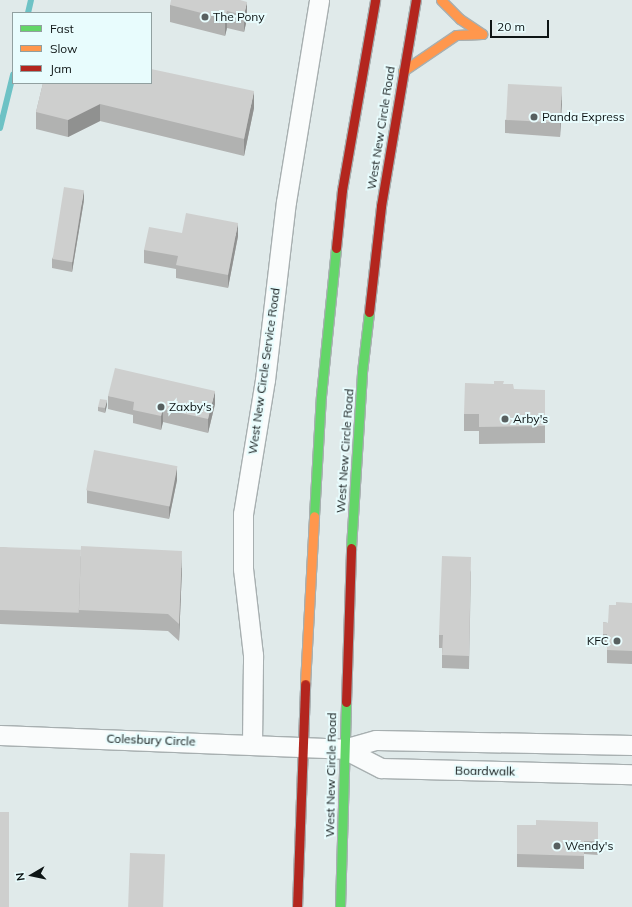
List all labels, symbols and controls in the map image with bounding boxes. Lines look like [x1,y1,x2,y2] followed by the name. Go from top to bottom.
[213,10,265,24] place label: The Pony
[12,12,152,84] legend
[200,12,210,22] marker: The Pony
[492,12,551,38] scale bar
[497,19,525,34] text: 20 m
[50,21,74,36] text: Fast
[50,41,78,56] text: Slow
[50,61,72,76] text: Jam
[364,65,398,191] street label: West New Circle Road
[542,110,625,124] place label: Panda Express
[529,112,539,122] marker: Panda Express
[245,287,283,455] street label: West New Circle Service Road
[333,388,357,514] street label: West New Circle Road
[169,400,212,414] place label: Zaxby's
[156,402,166,412] marker: Zaxby's
[513,412,548,426] place label: Arby's
[500,414,510,424] marker: Arby's
[587,634,609,648] place label: KFC
[612,636,622,646] marker: KFC
[323,713,339,837] street label: West New Circle Road
[106,731,196,749] street label: Colesbury Circle
[455,763,515,779] street label: Boardwalk
[565,839,613,853] place label: Wendy's
[552,841,562,851] marker: Wendy's
[12,855,52,895] north arrow
[13,872,28,882] text: N

